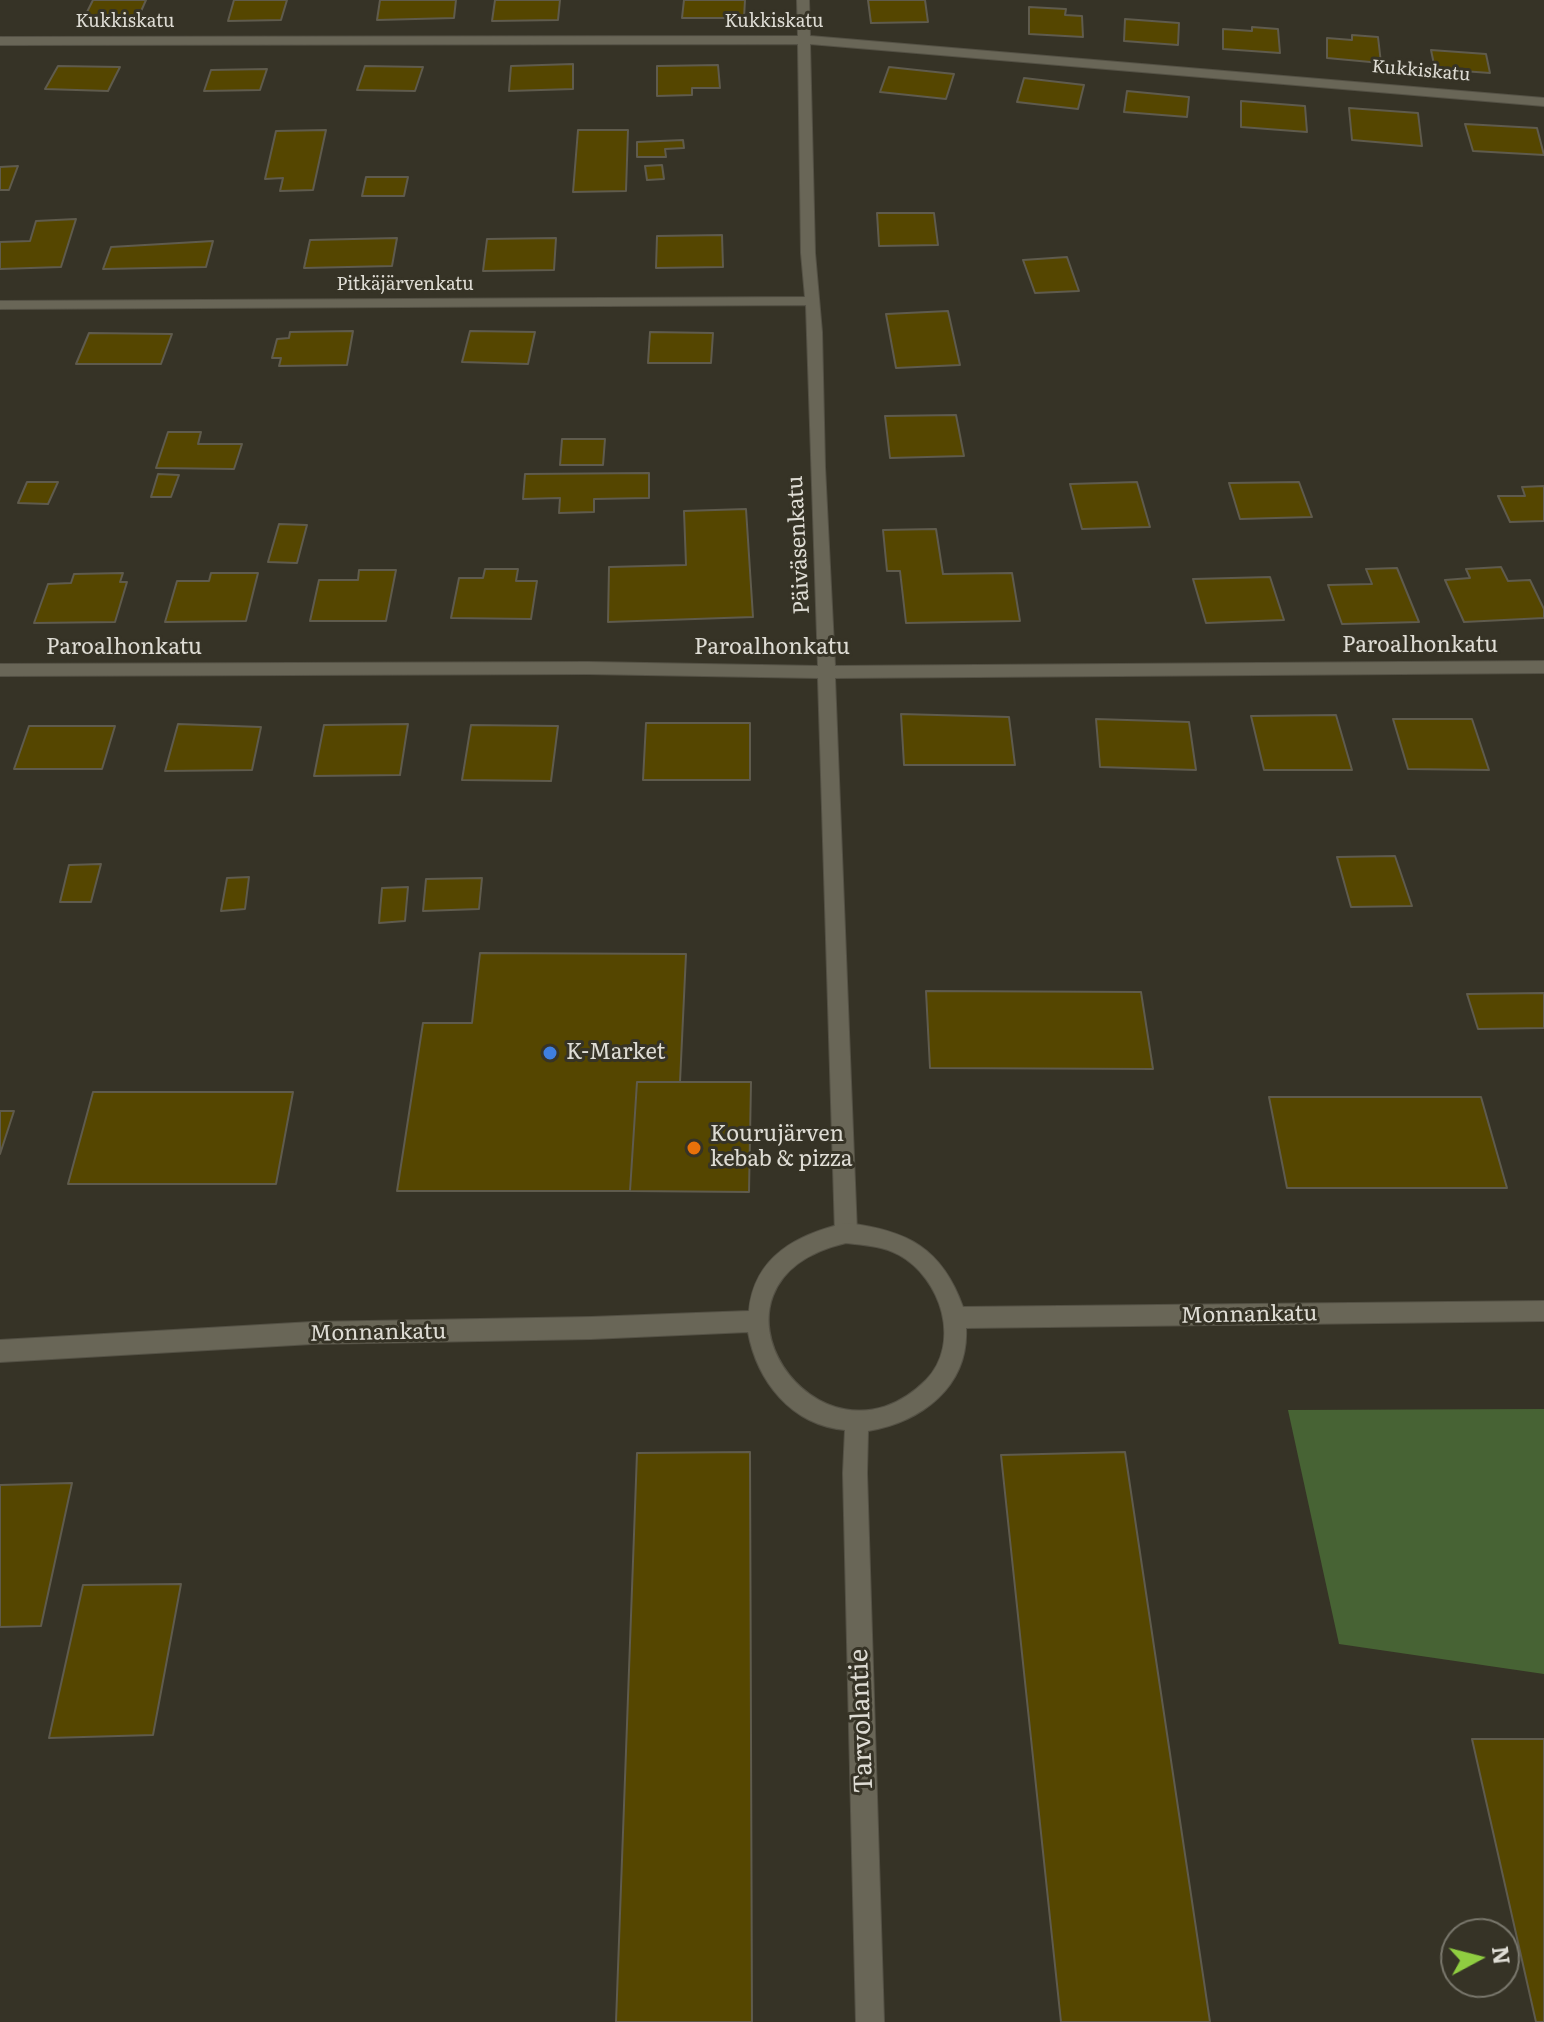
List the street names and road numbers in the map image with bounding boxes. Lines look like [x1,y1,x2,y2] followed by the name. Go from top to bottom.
[76,11,174,33] street label: Kukkiskatu
[725,11,823,33] street label: Kukkiskatu
[1371,56,1471,86] street label: Kukkiskatu
[336,274,474,296] street label: Pitkäjärvenkatu
[782,475,816,615] street label: Päiväsenkatu
[1342,633,1498,659] street label: Paroalhonkatu
[46,635,202,661] street label: Paroalhonkatu
[694,635,850,661] street label: Paroalhonkatu
[1180,1301,1318,1329] street label: Monnankatu
[309,1319,447,1347] street label: Monnankatu
[844,1648,880,1794] street label: Tarvolantie

